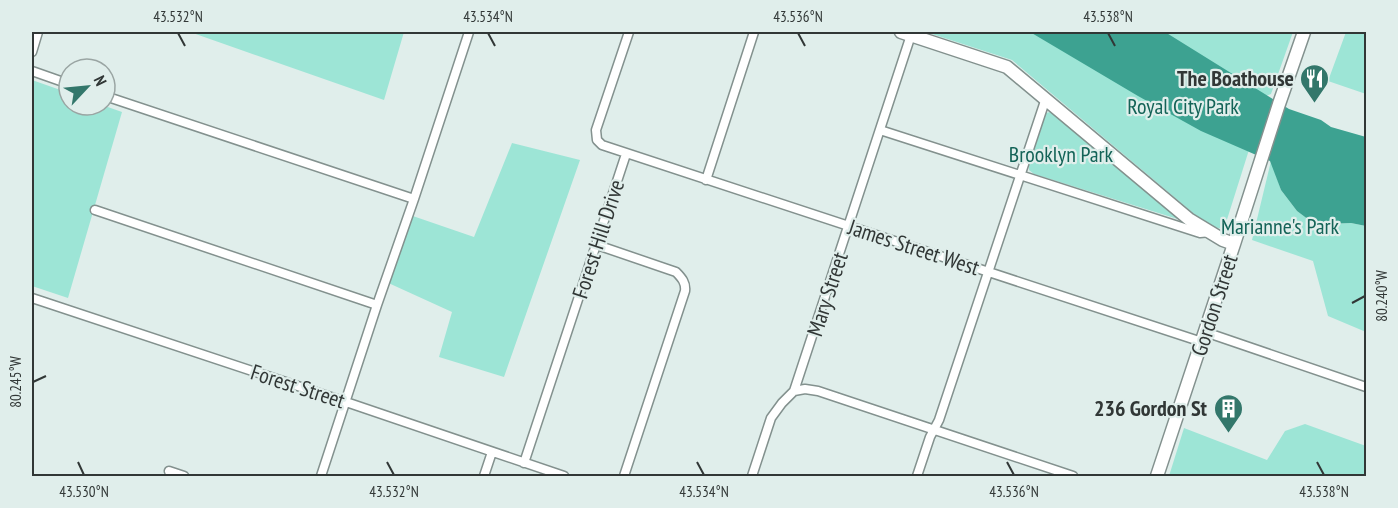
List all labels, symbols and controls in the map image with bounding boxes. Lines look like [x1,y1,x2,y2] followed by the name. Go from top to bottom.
[153,7,203,26] text: 43.532°N
[463,7,513,26] text: 43.534°N
[773,7,823,26] text: 43.536°N
[1083,7,1133,26] text: 43.538°N
[57,57,117,117] north arrow
[1299,62,1331,104] restaurant icon: The Boathouse
[1177,64,1294,92] place label: The Boathouse
[90,72,111,89] text: N
[1127,92,1239,120] park label: Royal City Park
[1009,140,1114,168] park label: Brooklyn Park
[566,176,630,302] street label: Forest Hill Drive
[844,212,983,281] street label: James Street West
[1221,212,1340,240] park label: Marianne's Park
[800,248,854,340] street label: Mary Street
[1184,251,1244,359] street label: Gordon Street
[1372,270,1391,322] text: 80.240°W
[6,356,25,408] text: 80.245°W
[247,358,349,414] street label: Forest Street
[1212,392,1244,434] building icon: 236 Gordon St
[1094,394,1208,422] place label: 236 Gordon St
[59,482,109,501] text: 43.530°N
[369,482,419,501] text: 43.532°N
[679,482,729,501] text: 43.534°N
[989,482,1039,501] text: 43.536°N
[1299,482,1349,501] text: 43.538°N

